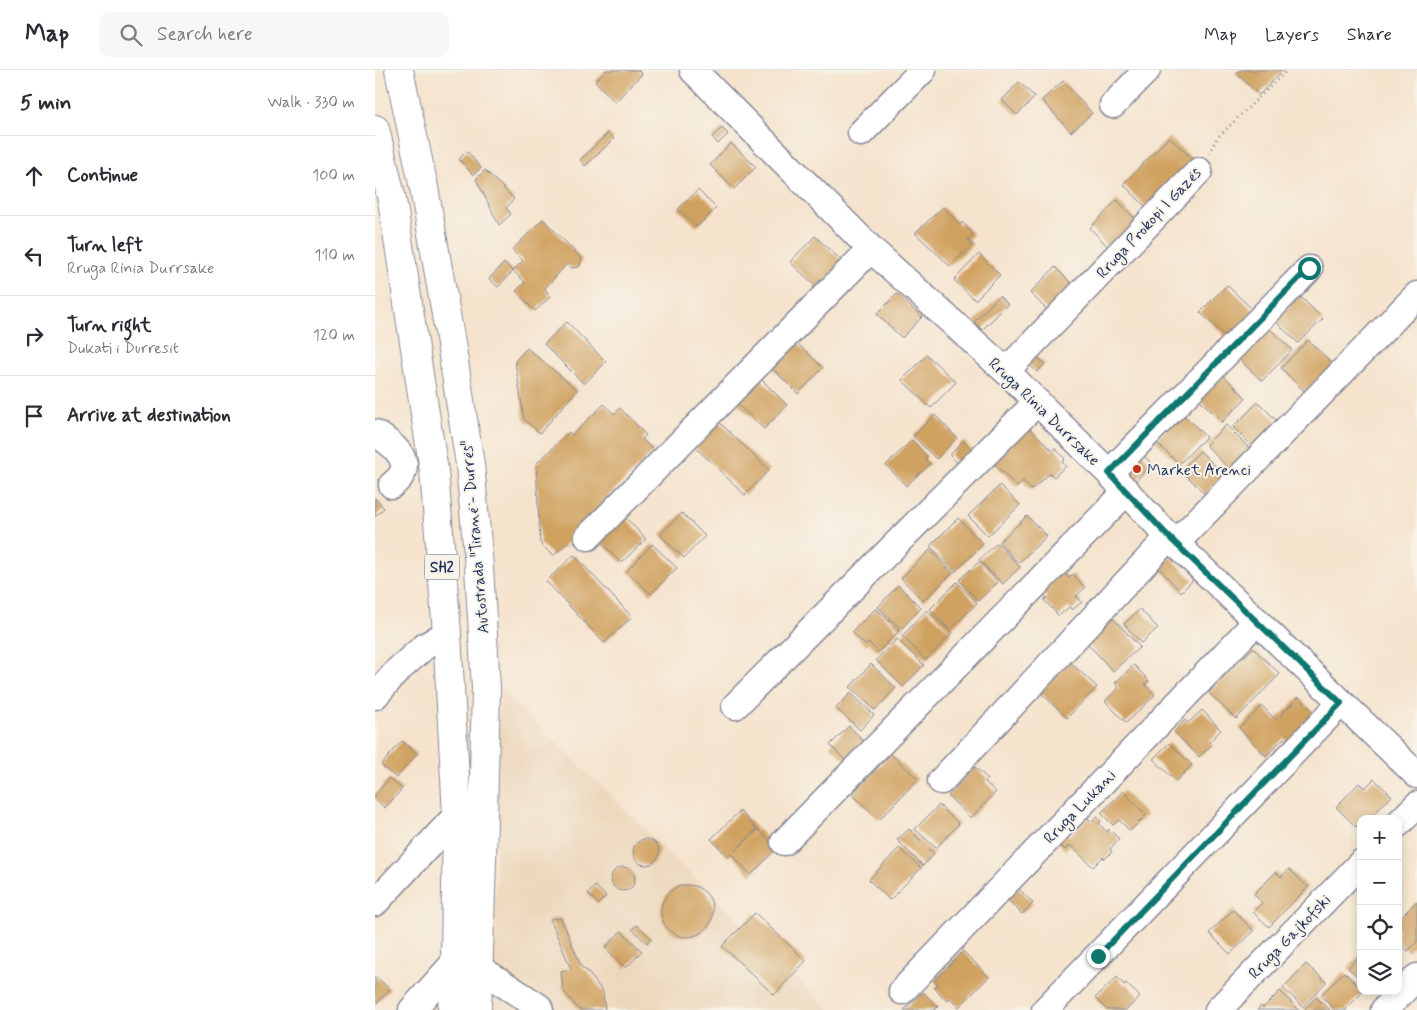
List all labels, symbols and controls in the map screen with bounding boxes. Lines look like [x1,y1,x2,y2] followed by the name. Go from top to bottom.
[99,12,449,57] search box
[25,19,69,50] text: Map
[117,21,145,49] icon: search
[157,22,253,47] text: Search here
[1204,23,1237,47] text: Map
[1265,23,1319,47] text: Layers
[1347,23,1392,47] text: Share
[20,89,72,117] text: 5 min
[267,92,355,113] text: Walk · 330 m
[20,162,48,190] icon: ahead
[67,163,138,188] text: Continue
[1092,163,1207,284] street label: Rruga Prokopi I Gazës
[312,165,355,186] text: 100 m
[67,233,143,258] text: Turn left
[20,242,48,270] icon: left
[314,245,355,266] text: 110 m
[1298,257,1321,280] route start
[67,258,214,279] text: Rruga Rinia Durrsake
[67,313,151,338] text: Turn right
[20,322,48,350] icon: right
[313,325,355,346] text: 120 m
[67,338,179,359] text: Dukati i Durresit
[983,353,1104,471] street label: Rruga Rinia Durrsake
[20,402,48,430] icon: arrive
[67,403,231,428] text: Arrive at destination
[457,439,494,634] street label: Autostrada "Tiranë - Durrës"
[1147,460,1251,481] place label: Market Arenci
[1131,463,1143,475] marker: Market Arenci
[425,554,459,580] road number: SH2
[1039,765,1122,849] street label: Rruga Lukani
[1357,815,1402,995] map controls
[1357,815,1402,860] button: +
[1357,860,1402,905] button: −
[1244,890,1337,985] street label: Rruga Gajkofski
[1357,905,1402,950] button: locate
[1087,945,1110,968] route end
[1357,950,1402,995] button: layers

